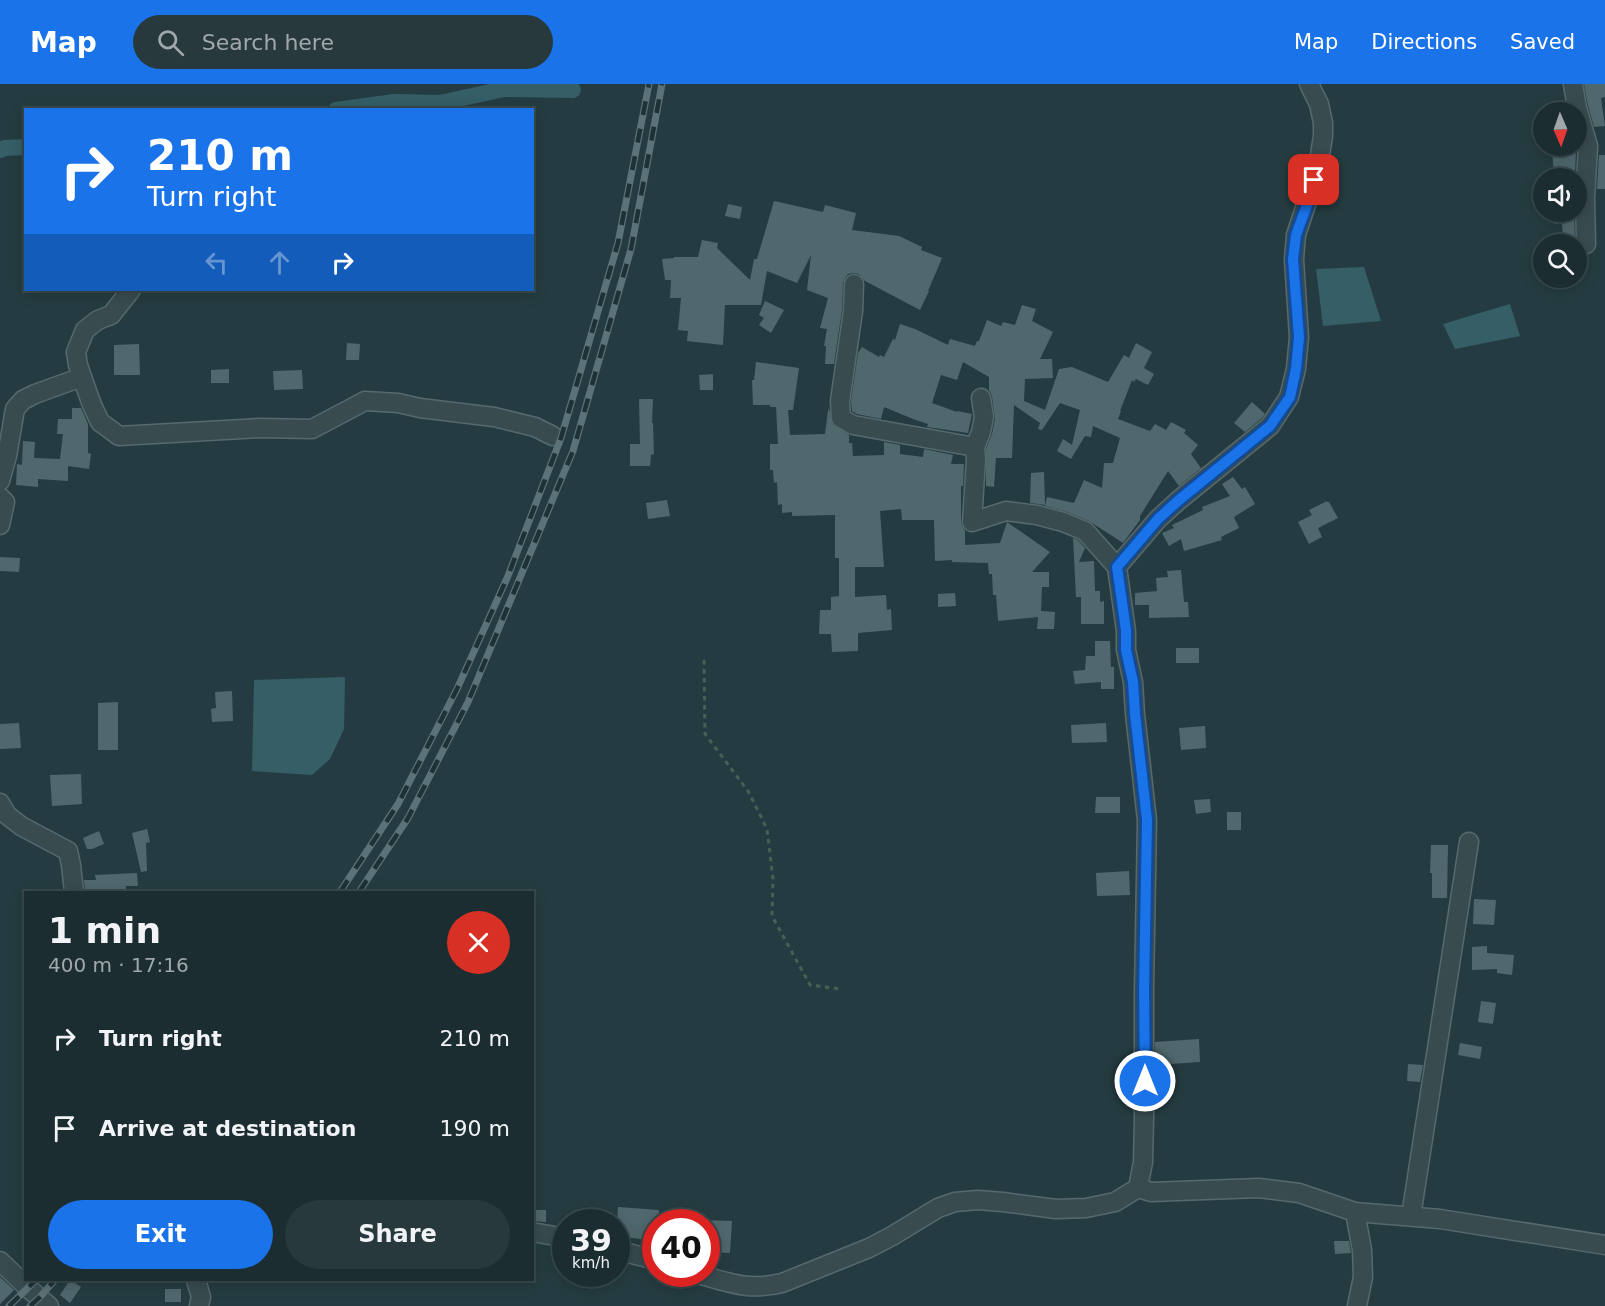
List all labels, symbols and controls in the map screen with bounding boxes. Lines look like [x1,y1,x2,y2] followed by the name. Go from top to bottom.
[133,15,553,69] search box
[30,26,97,59] text: Map
[154,26,187,59] icon: search
[202,30,334,55] text: Search here
[1294,30,1338,54] text: Map
[1371,30,1477,54] text: Directions
[1510,30,1575,54] text: Saved
[1533,102,1587,156] north arrow
[1533,102,1587,288] map controls
[147,131,293,180] text: 210 m
[48,132,126,210] icon: right
[1288,154,1339,205] pin
[1297,163,1330,196] icon: arrive
[1533,168,1587,222] button: sound
[147,181,276,212] text: Turn right
[1533,234,1587,288] button: search
[200,246,233,279] icon: left
[263,246,296,279] icon: ahead
[326,246,359,279] icon: right
[48,910,161,951] text: 1 min
[447,911,510,974] button: close
[48,953,189,977] text: 400 m · 17:16
[48,1022,81,1055] icon: right
[99,1026,222,1051] text: Turn right
[440,1026,510,1051] text: 210 m
[1113,1049,1177,1113] position arrow
[48,1112,81,1145] icon: arrive
[99,1116,356,1141] text: Arrive at destination
[440,1116,510,1141] text: 190 m
[48,1200,273,1269] button: Exit
[285,1200,510,1269] button: Share
[642,1209,720,1287] speed limit sign: 40
[570,1223,612,1258] text: 39
[572,1254,610,1272] text: km/h

